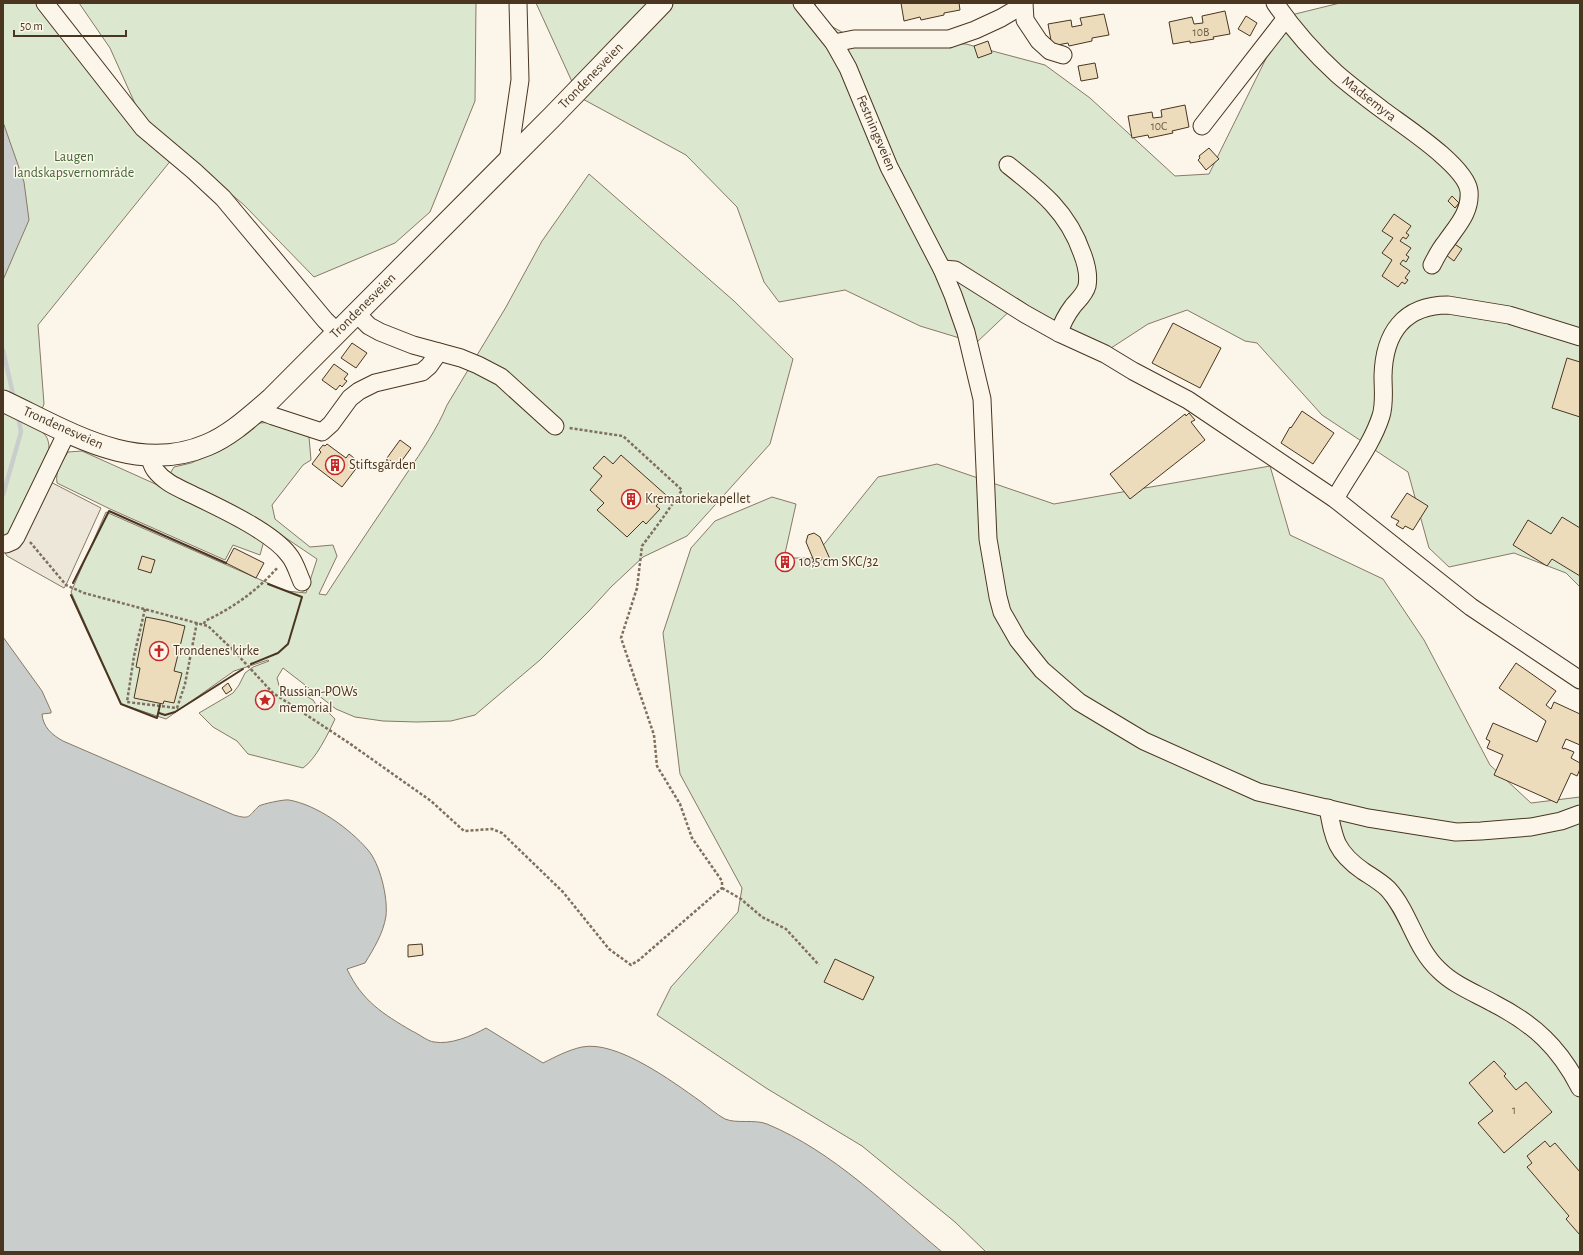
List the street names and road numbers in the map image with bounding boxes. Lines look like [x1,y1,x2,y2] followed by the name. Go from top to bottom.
[556,40,626,112] street label: Trondenesveien
[1339,74,1399,125] street label: Madsemyra
[854,93,898,173] street label: Festningsveien
[328,271,398,341] street label: Trondenesveien
[21,404,105,452] street label: Trondenesveien

